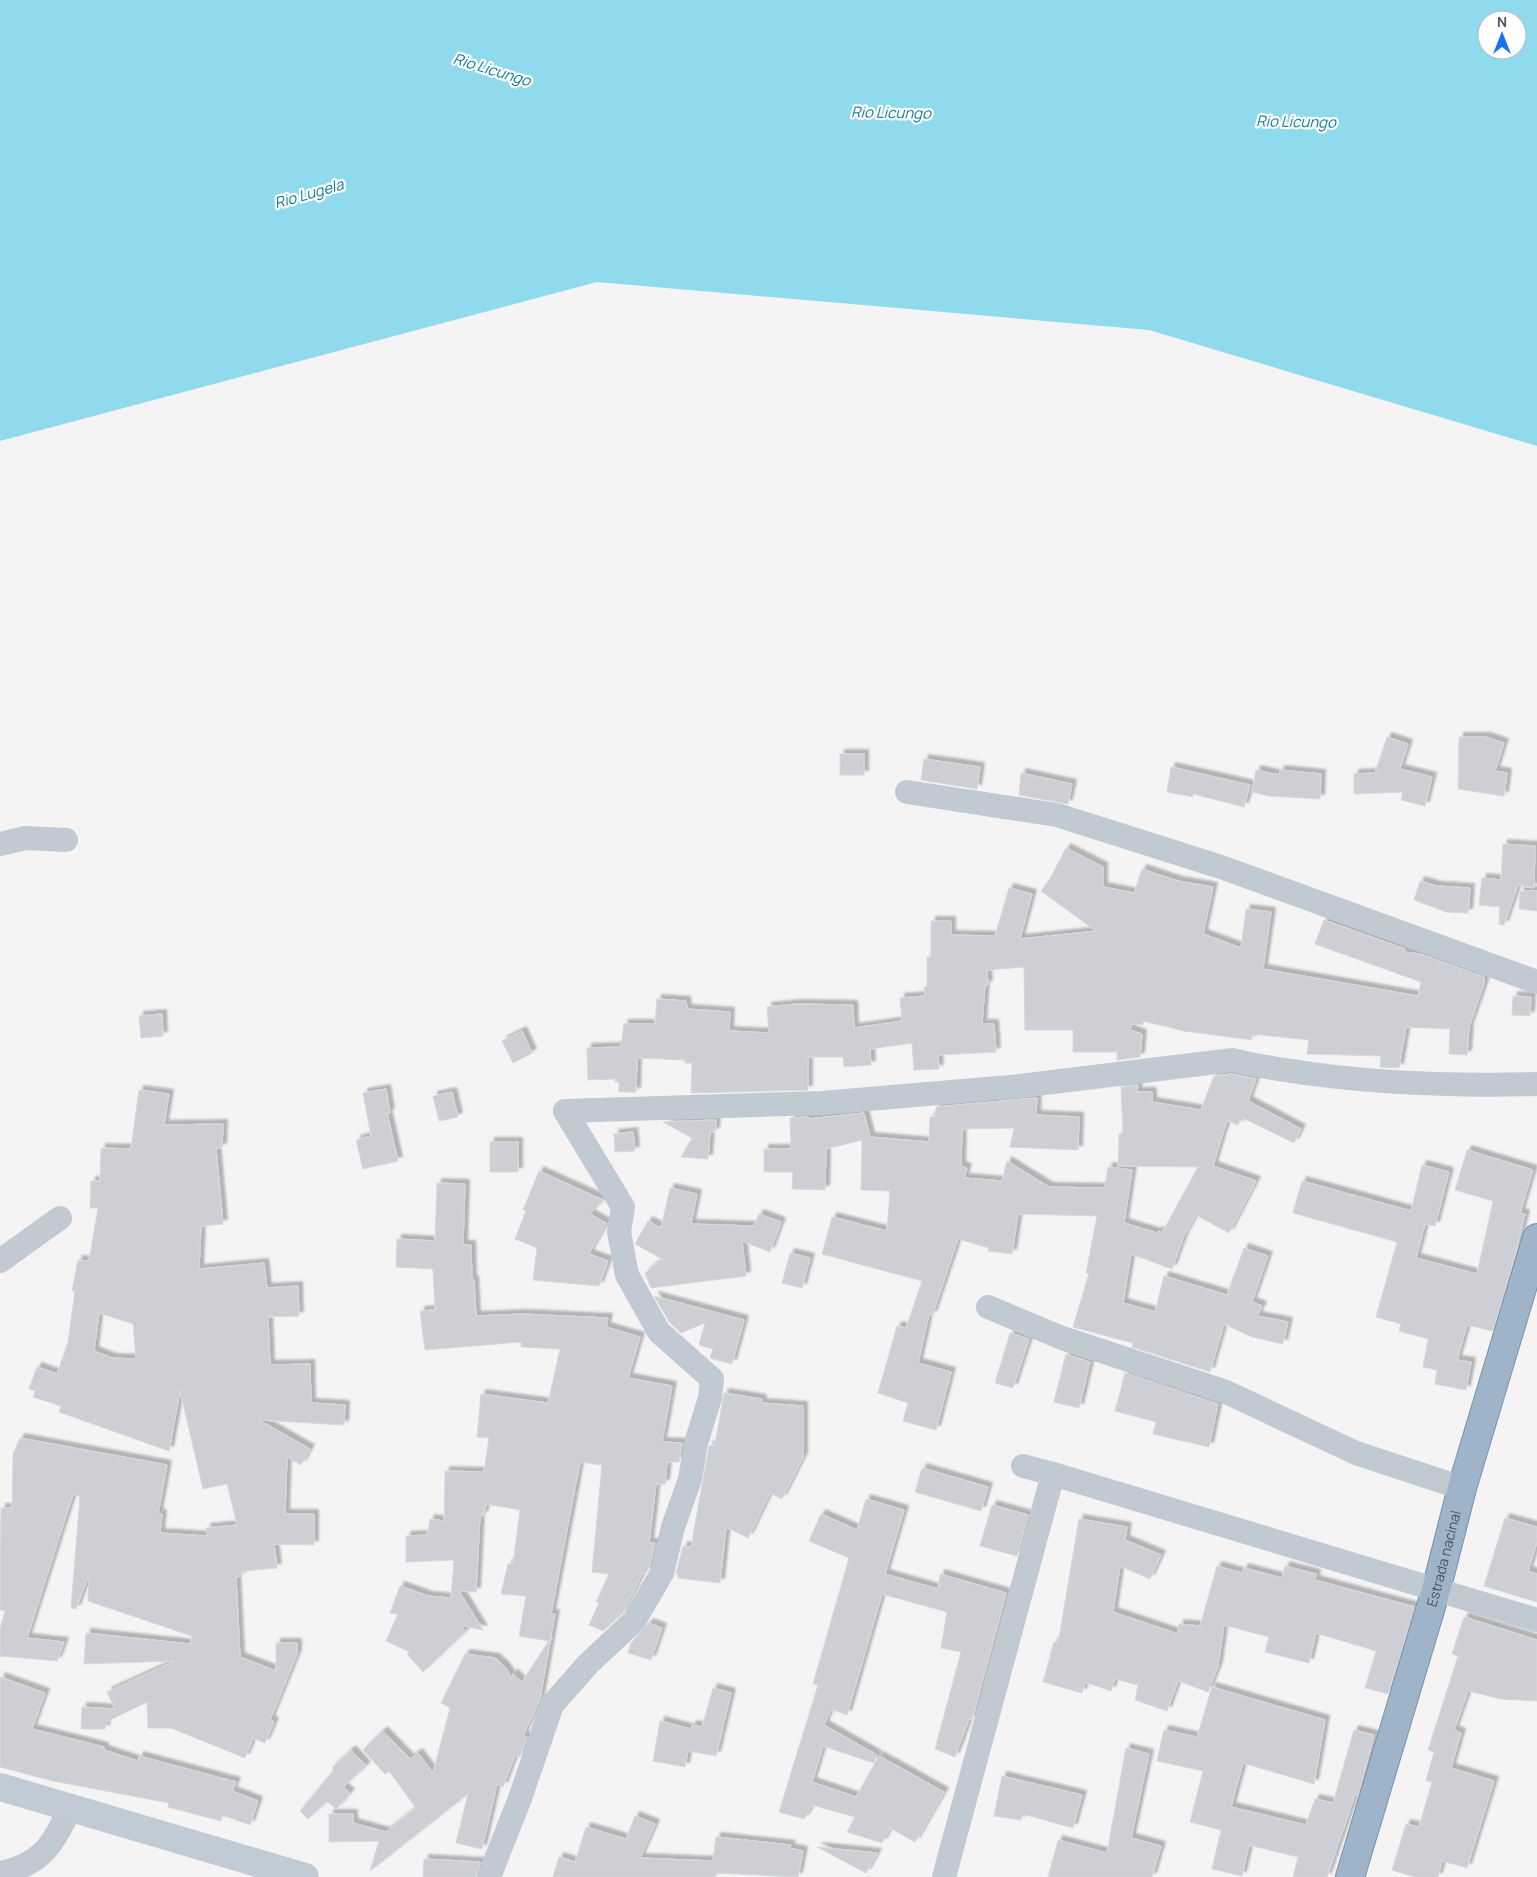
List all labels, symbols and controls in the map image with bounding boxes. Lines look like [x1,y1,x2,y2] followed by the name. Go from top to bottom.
[1477,10,1527,60] north arrow
[1497,12,1507,31] text: N
[451,48,534,92] water label: Rio Licungo
[851,101,932,124] water label: Rio Licungo
[1256,110,1337,133] water label: Rio Licungo
[272,173,346,213] water label: Rio Lugela
[1422,1508,1465,1609] street label: Estrada nacinal

